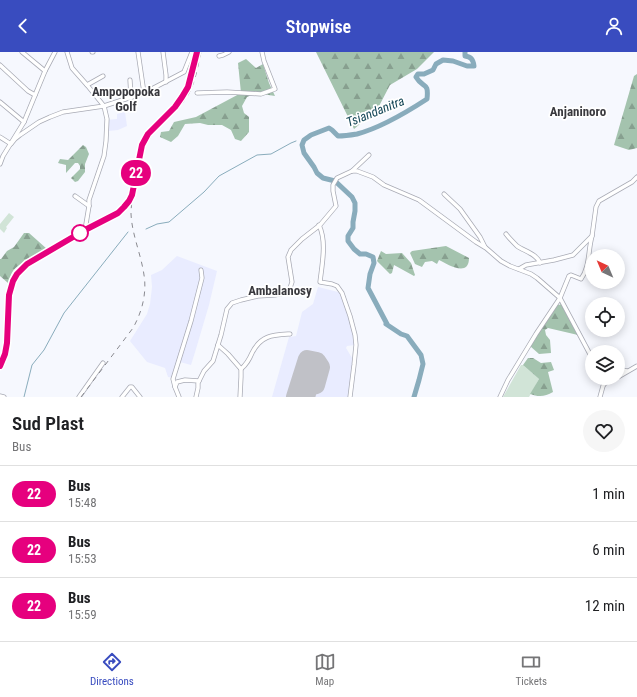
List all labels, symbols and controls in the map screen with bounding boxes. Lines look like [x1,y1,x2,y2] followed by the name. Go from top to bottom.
[12,15,34,37] icon: back
[603,15,625,37] icon: person
[286,16,351,37] text: Stopwise
[92,84,160,114] district label: Ampopopoka Golf
[344,93,406,130] water label: Tsiandanitra
[550,104,607,119] district label: Anjaninoro
[118,160,154,186] line badge: 22
[129,165,143,181] text: 22
[71,224,89,242] unlabelled marker
[585,249,625,289] north arrow
[585,249,625,385] map controls
[248,283,312,298] district label: Ambalanosy
[585,297,625,337] button: locate
[585,345,625,385] button: layers
[583,410,625,452] button: heart
[12,412,84,435] text: Sud Plast
[12,439,31,454] text: Bus
[68,477,91,495] text: Bus
[592,485,625,503] text: 1 min
[27,486,41,502] text: 22
[68,495,97,510] text: 15:48
[68,533,91,551] text: Bus
[592,541,625,559] text: 6 min
[27,542,41,558] text: 22
[68,551,97,566] text: 15:53
[68,589,91,607] text: Bus
[585,597,625,615] text: 12 min
[27,598,41,614] text: 22
[68,607,97,622] text: 15:59
[90,651,134,688] tab: Directions
[314,651,336,688] tab: Map
[515,651,547,688] tab: Tickets

